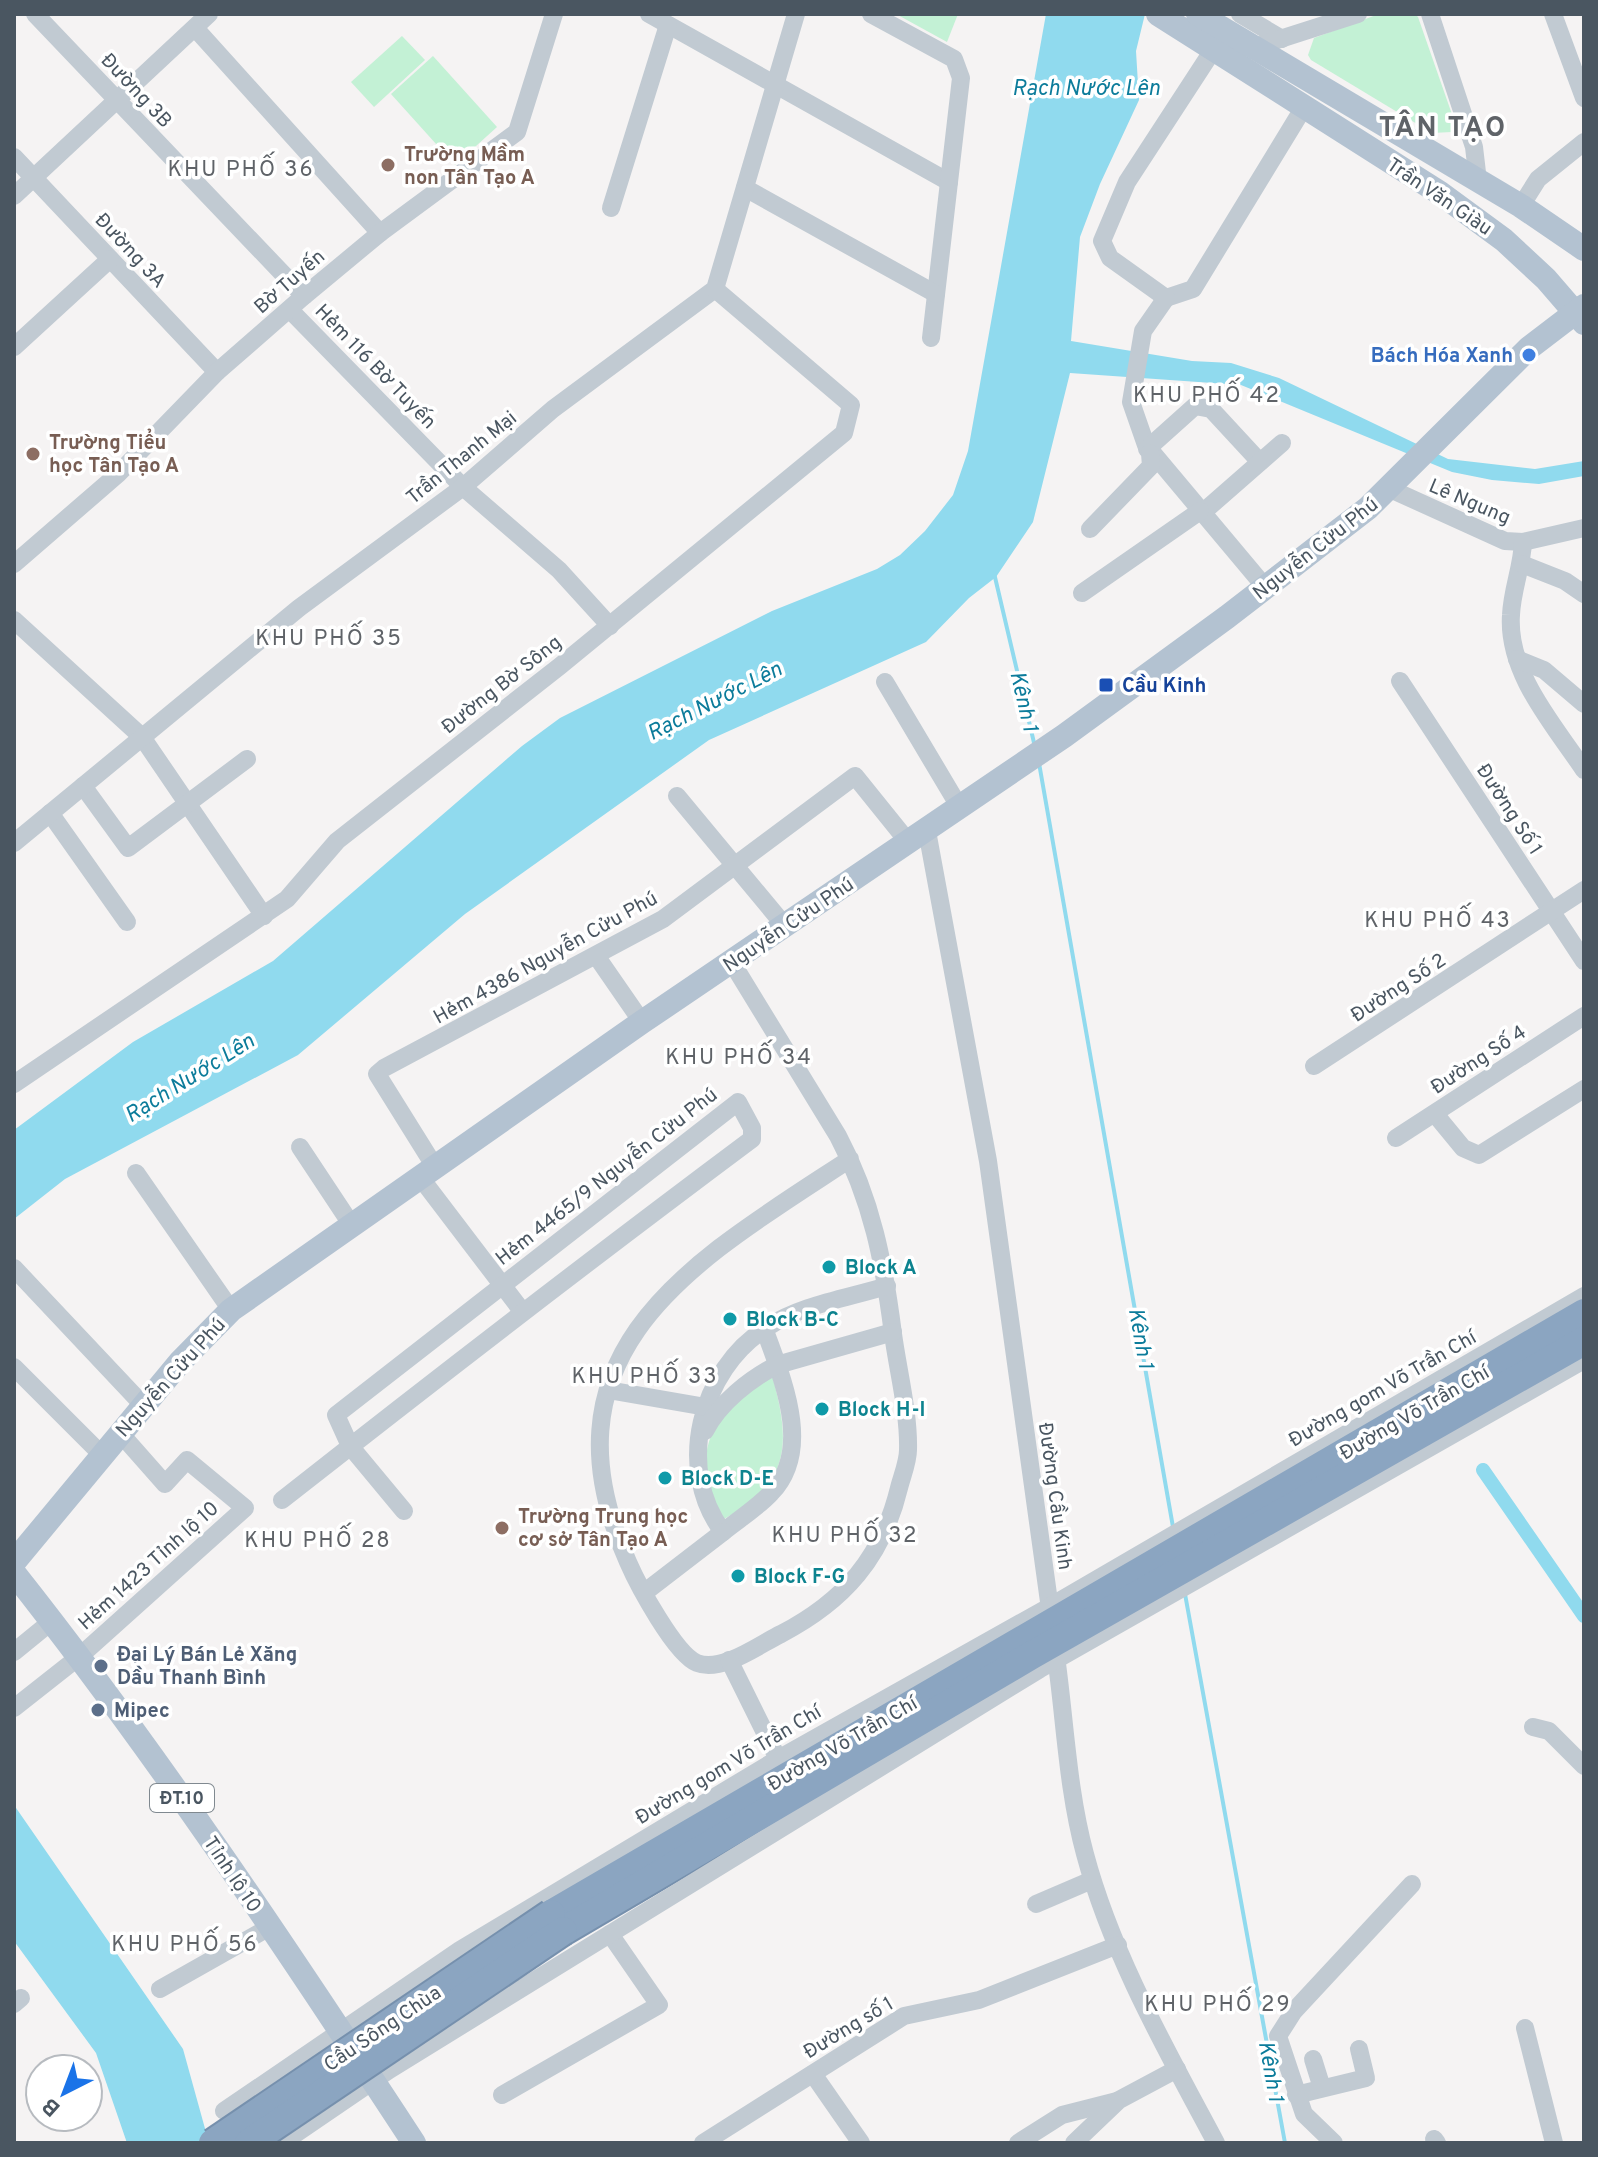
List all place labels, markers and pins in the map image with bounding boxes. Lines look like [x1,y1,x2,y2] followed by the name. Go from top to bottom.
[404,142,535,192] place label: Trường Mầm non Tân Tạo A
[379,156,397,174] marker: Trường Mầm non Tân Tạo A
[1371,344,1513,370] place label: Bách Hóa Xanh
[1520,346,1538,364] marker: Bách Hóa Xanh
[49,428,179,480] place label: Trường Tiểu học Tân Tạo A
[24,445,42,463] marker: Trường Tiểu học Tân Tạo A
[1122,673,1206,700] place label: Cầu Kinh
[1097,676,1115,694] marker: Cầu Kinh
[845,1256,917,1282] place label: Block A
[820,1258,838,1276] marker: Block A
[746,1308,839,1334] place label: Block B-C
[721,1310,739,1328] marker: Block B-C
[838,1398,925,1424] place label: Block H-I
[813,1400,831,1418] marker: Block H-I
[681,1467,774,1493] place label: Block D-E
[656,1469,674,1487] marker: Block D-E
[518,1505,688,1554] place label: Trường Trung học cơ sở Tân Tạo A
[493,1519,511,1537] marker: Trường Trung học cơ sở Tân Tạo A
[754,1565,845,1591] place label: Block F-G
[729,1567,747,1585] marker: Block F-G
[117,1643,297,1692] place label: Đại Lý Bán Lẻ Xăng Dầu Thanh Bình
[92,1657,110,1675] marker: Đại Lý Bán Lẻ Xăng Dầu Thanh Bình
[114,1699,170,1725] place label: Mipec
[89,1701,107,1719] marker: Mipec

